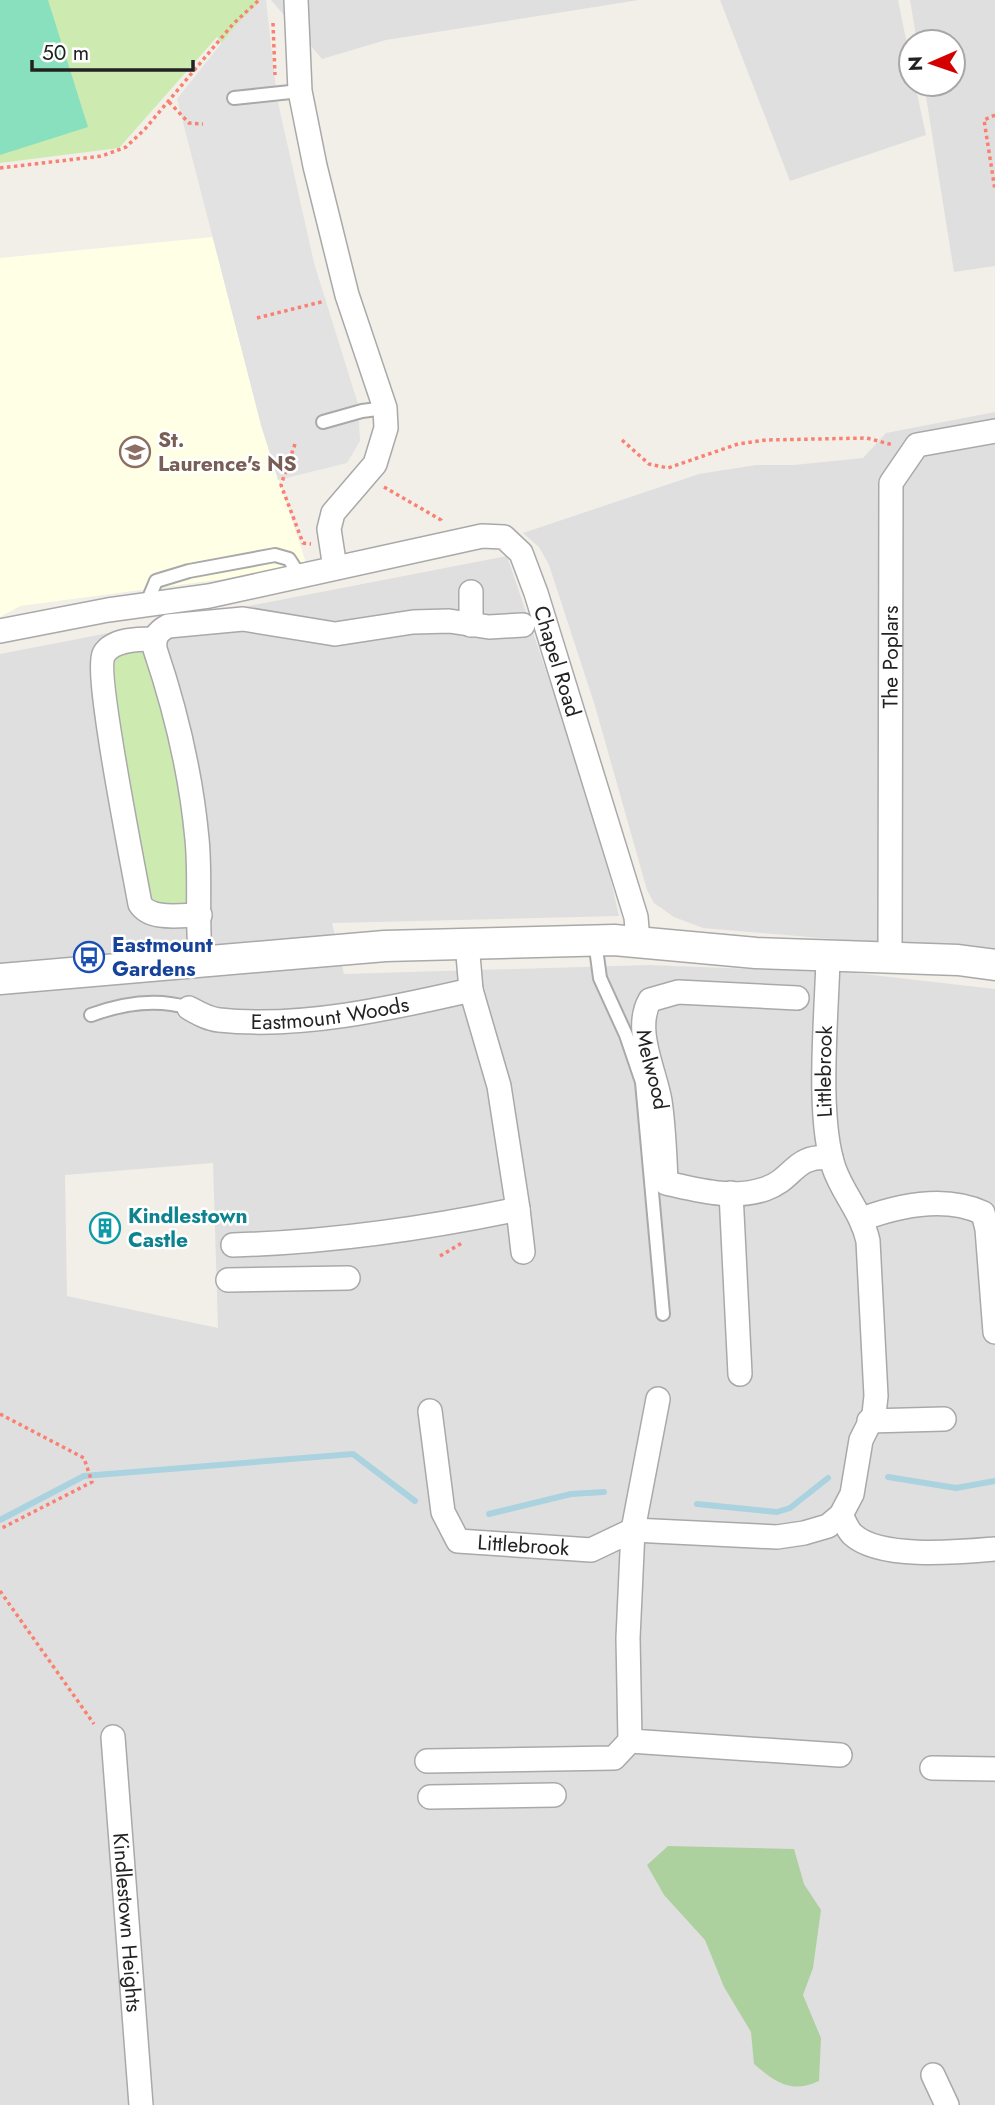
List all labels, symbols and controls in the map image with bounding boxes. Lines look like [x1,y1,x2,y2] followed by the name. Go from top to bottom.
[32,28,192,72] scale bar
[897,28,967,98] north arrow
[42,38,89,68] text: 50 m
[902,56,929,72] text: N
[158,425,297,479] place label: St. Laurence's NS
[118,435,152,469] school or university icon: St. Laurence's NS
[526,602,588,721] street label: Chapel Road
[876,606,906,708] street label: The Poplars
[112,930,213,984] place label: Eastmount Gardens
[72,940,106,974] bus stop icon: Eastmount Gardens
[251,989,412,1037] street label: Eastmount Woods
[809,1024,840,1118] street label: Littlebrook
[629,1028,676,1112] street label: Melwood
[128,1201,248,1255] place label: Kindlestown Castle
[88,1211,122,1245] building icon: Kindlestown Castle
[477,1527,571,1564] street label: Littlebrook
[105,1831,149,2013] street label: Kindlestown Heights

